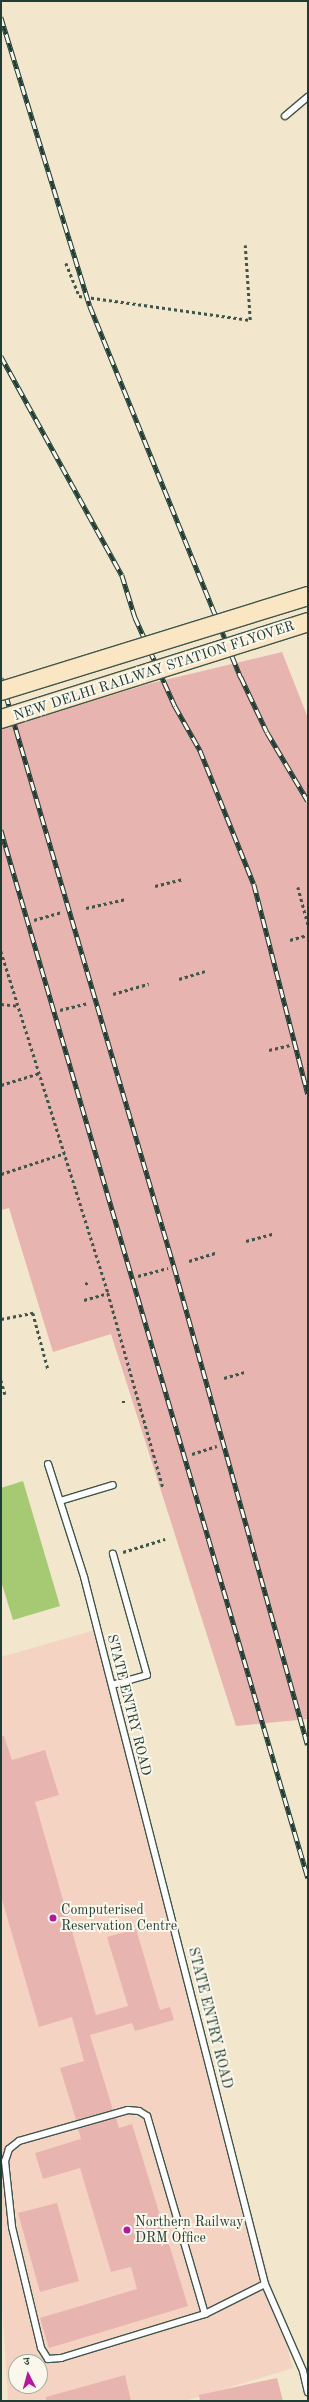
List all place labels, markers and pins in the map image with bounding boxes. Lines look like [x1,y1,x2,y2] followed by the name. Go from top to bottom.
[61,1902,177,1934] place label: Computerised Reservation Centre
[48,1913,58,1923] marker: Computerised Reservation Centre
[135,2214,244,2246] place label: Northern Railway DRM Office
[122,2225,132,2235] marker: Northern Railway DRM Office

